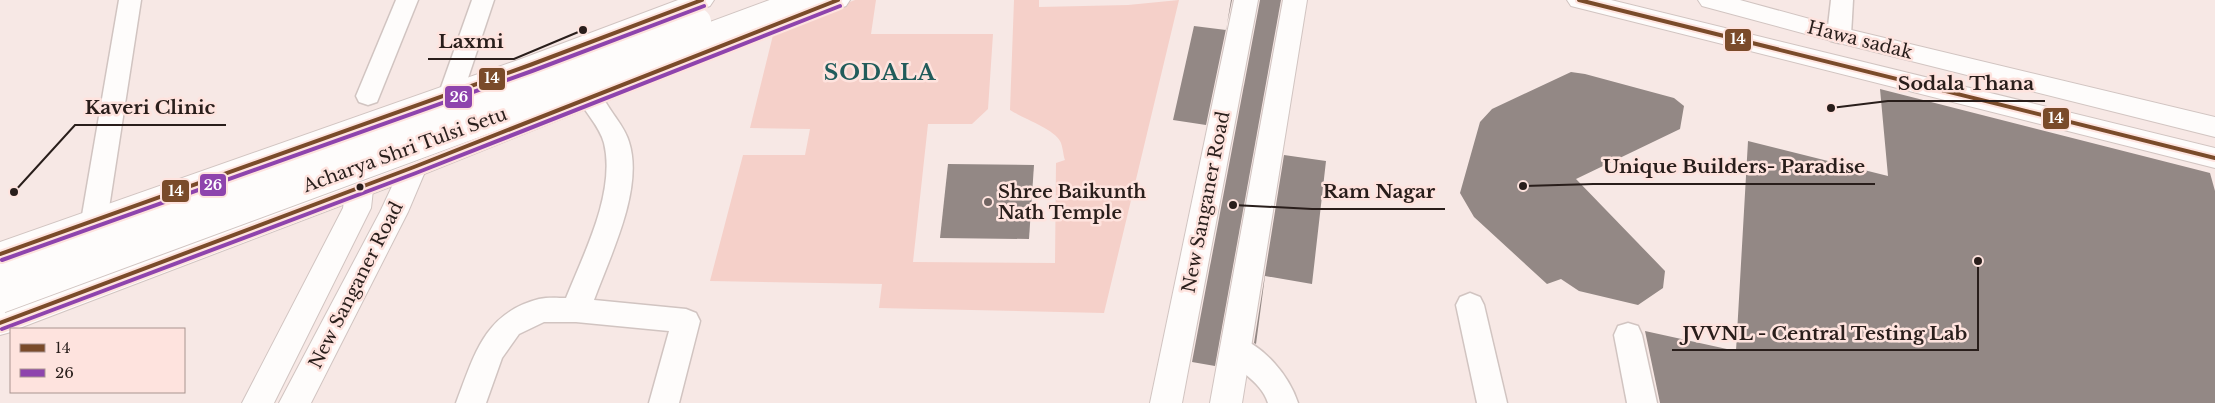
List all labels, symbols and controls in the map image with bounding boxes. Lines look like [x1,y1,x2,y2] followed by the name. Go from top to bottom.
[1805,16,1915,64] street label: Hawa sadak
[428,25,514,59] callout: Laxmi
[1724,28,1752,52] line badge: 14
[438,30,504,53] text: Laxmi
[1730,30,1746,48] text: 14
[824,59,937,86] district label: SODALA
[478,67,506,91] line badge: 14
[1888,67,2045,101] callout: Sodala Thana
[484,69,500,87] text: 14
[1898,72,2034,95] text: Sodala Thana
[444,85,473,109] line badge: 26
[450,88,468,106] text: 26
[75,91,226,125] callout: Kaveri Clinic
[85,96,216,119] text: Kaveri Clinic
[299,103,510,198] street label: Acharya Shri Tulsi Setu
[2042,107,2070,130] line badge: 14
[1178,109,1234,295] street label: New Sanganer Road
[2048,109,2064,127] text: 14
[1593,150,1875,184] callout: Unique Builders- Paradise
[1603,155,1865,178] text: Unique Builders- Paradise
[199,173,227,197] line badge: 26
[1312,175,1445,209] callout: Ram Nagar
[204,176,222,194] text: 26
[161,179,190,203] line badge: 14
[1323,180,1436,203] text: Ram Nagar
[998,181,1146,224] place label: Shree Baikunth Nath Temple
[168,182,184,200] text: 14
[355,182,365,192] unlabelled marker
[982,196,994,208] marker: Shree Baikunth Nath Temple
[304,198,408,372] street label: New Sanganer Road
[1672,316,1978,350] callout: JVVNL - Central Testing Lab
[1679,322,1968,345] text: JVVNL - Central Testing Lab
[10,328,185,393] legend
[55,338,70,357] text: 14
[55,363,74,382] text: 26

